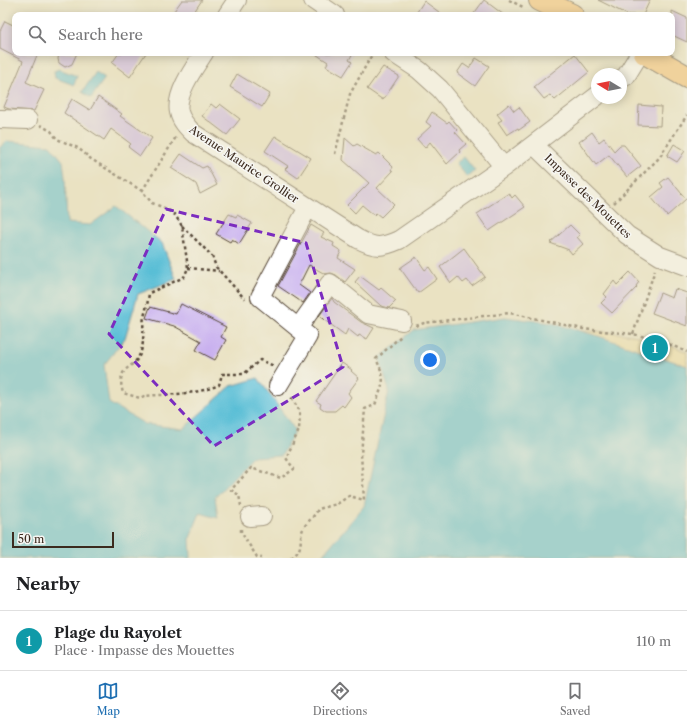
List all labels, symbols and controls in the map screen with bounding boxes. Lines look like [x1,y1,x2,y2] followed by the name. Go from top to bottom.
[12,12,675,56] search box
[26,23,48,45] icon: search
[58,25,143,44] text: Search here
[591,68,627,104] north arrow
[186,121,302,206] street label: Avenue Maurice Grollier
[542,151,635,241] street label: Impasse des Mouettes
[642,333,668,363] pin: 1
[420,350,440,370] your location
[12,530,114,549] scale bar
[18,532,44,546] text: 50 m
[16,574,80,594] text: Nearby
[54,623,182,642] text: Plage du Rayolet
[26,633,32,649] text: 1
[636,633,671,649] text: 110 m
[54,642,234,658] text: Place · Impasse des Mouettes
[96,680,120,718] tab: Map
[313,680,367,718] tab: Directions
[560,680,591,718] tab: Saved

